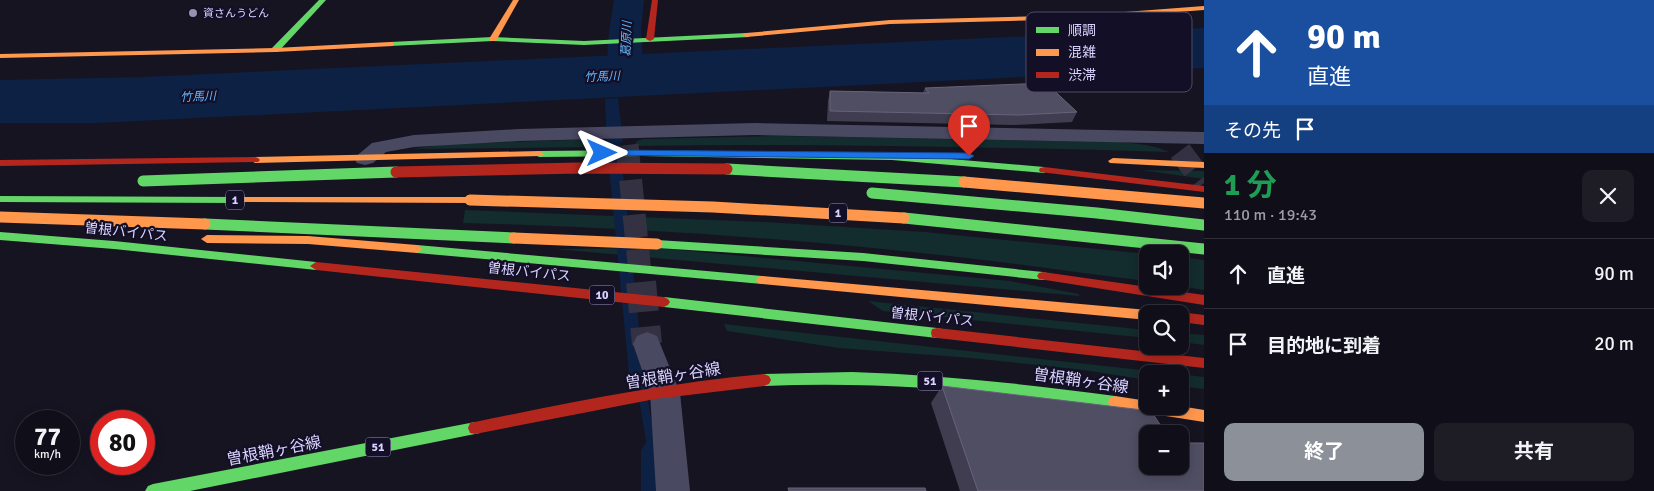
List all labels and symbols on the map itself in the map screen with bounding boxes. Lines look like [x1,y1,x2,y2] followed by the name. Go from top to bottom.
[187,7,199,19] marker: 資さんうどん
[203,7,269,20] place label: 資さんうどん
[1026,12,1192,92] legend
[619,19,635,57] water label: 葛原川
[1068,22,1096,39] text: 順調
[1068,44,1096,61] text: 混雑
[1068,67,1096,84] text: 渋滞
[584,69,622,85] water label: 竹馬川
[180,89,218,105] water label: 竹馬川
[948,105,990,156] pin
[575,126,627,178] position arrow
[226,190,244,210] road number: 1
[829,204,847,222] road number: 1
[83,219,169,245] street label: 曽根バイパス
[486,259,572,285] street label: 曽根バイパス
[590,286,614,304] road number: 10
[889,304,975,330] street label: 曽根バイパス
[624,359,722,393] street label: 曽根鞘ヶ谷線
[1032,364,1130,398] street label: 曽根鞘ヶ谷線
[918,372,942,391] road number: 51
[90,410,155,475] speed limit sign: 80
[225,432,323,470] street label: 曽根鞘ヶ谷線
[366,438,390,457] road number: 51

